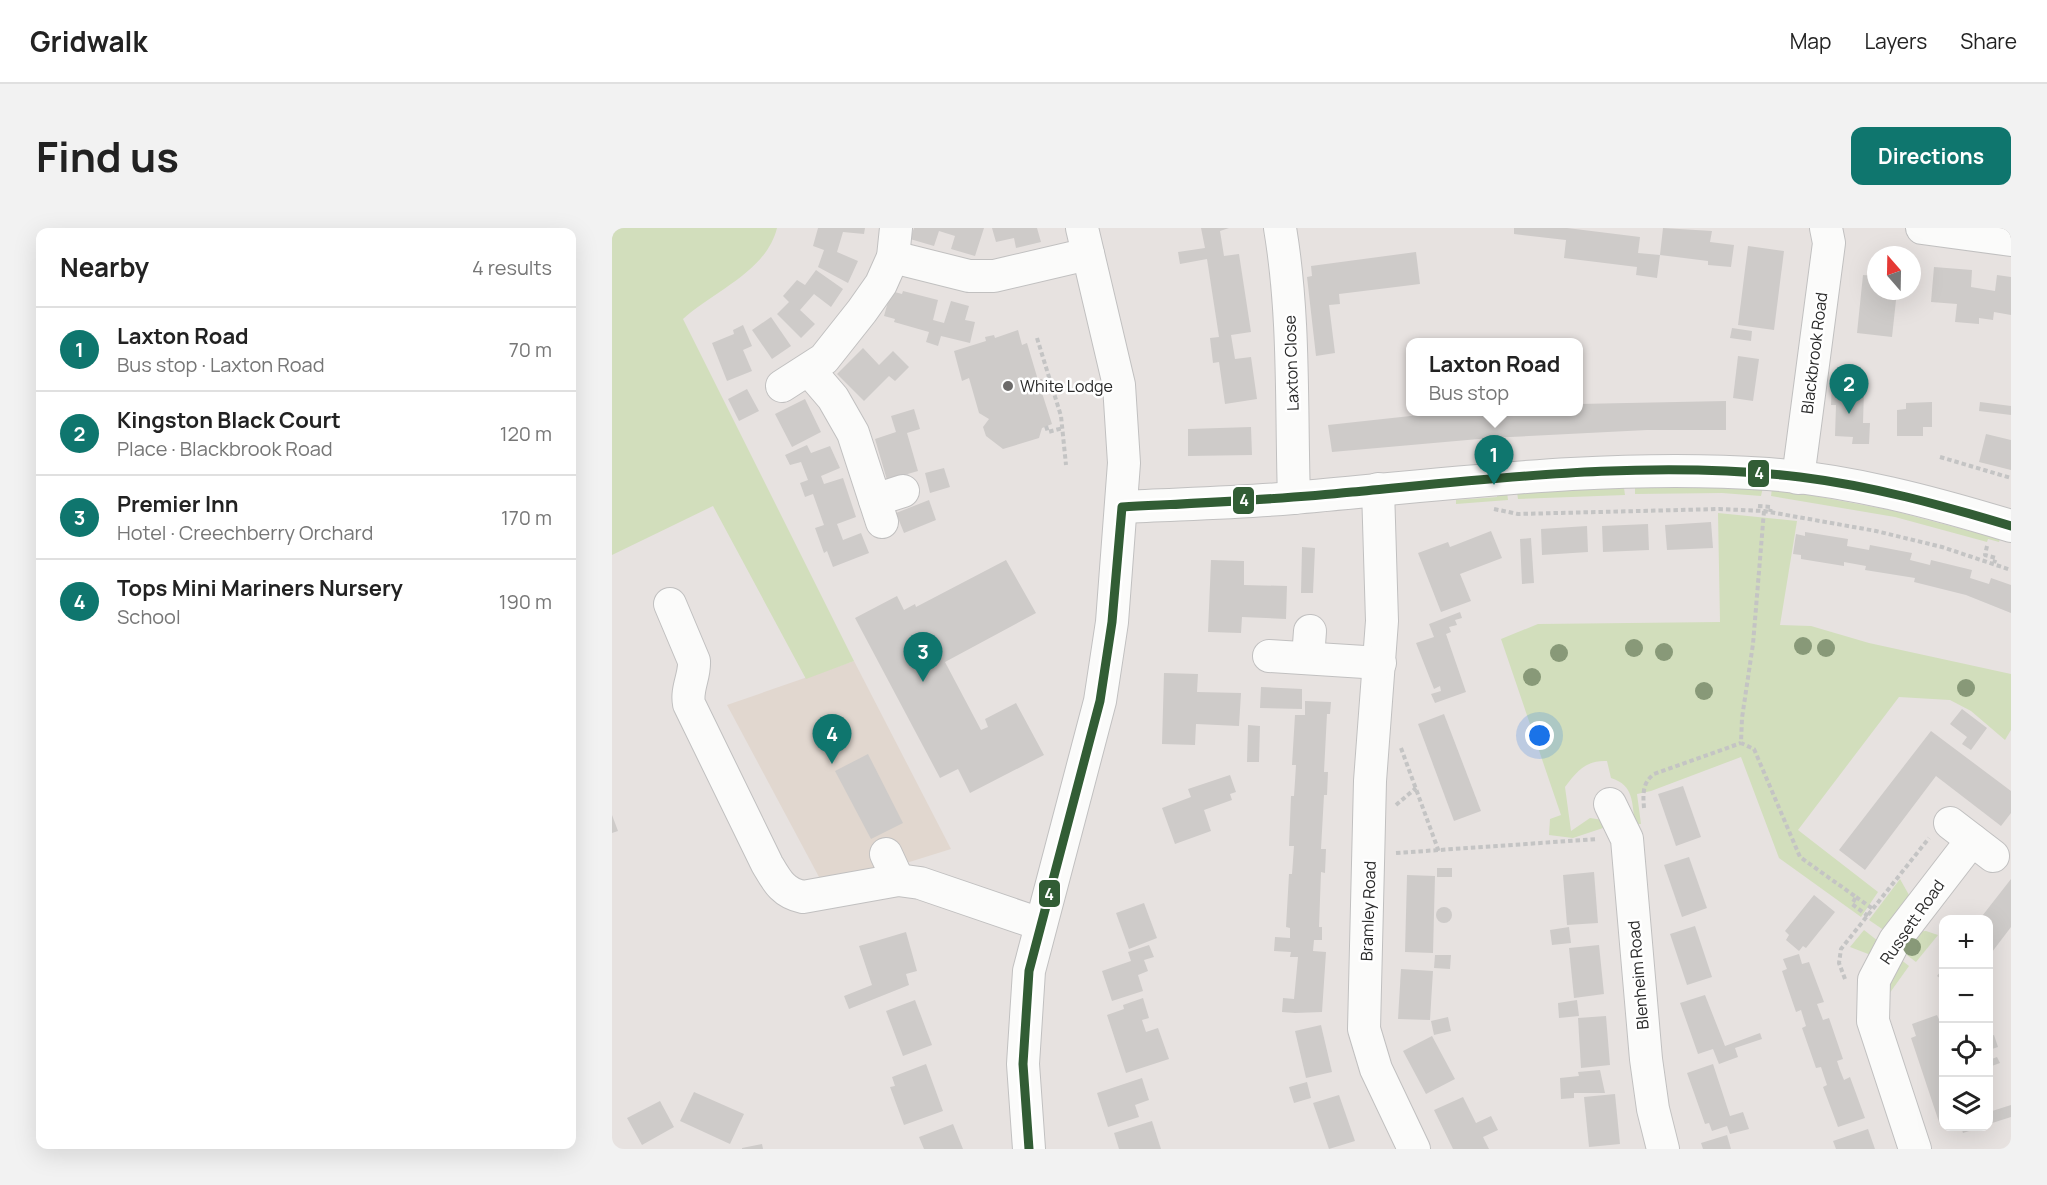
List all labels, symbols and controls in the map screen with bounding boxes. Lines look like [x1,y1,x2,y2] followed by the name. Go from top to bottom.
[30,22,147,60] text: Gridwalk
[1790,27,1831,55] text: Map
[1864,27,1927,55] text: Layers
[1960,27,2017,55] text: Share
[36,127,179,185] text: Find us
[1851,127,2011,185] button: Directions
[1867,246,1921,300] north arrow
[60,249,149,285] text: Nearby
[472,254,552,281] text: 4 results
[1796,291,1832,415] street label: Blackbrook Road
[1278,315,1304,411] street label: Laxton Close
[117,321,249,351] text: Laxton Road
[75,336,84,363] text: 1
[509,336,552,363] text: 70 m
[1406,338,1583,416] popup
[1429,349,1560,379] text: Laxton Road
[117,351,325,378] text: Bus stop · Laxton Road
[1830,364,1868,414] pin: 2
[1020,375,1113,397] place label: White Lodge
[1001,379,1015,393] marker: White Lodge
[1429,379,1509,406] text: Bus stop
[117,405,341,435] text: Kingston Black Court
[74,420,85,447] text: 2
[500,420,552,447] text: 120 m
[117,435,333,462] text: Place · Blackbrook Road
[1474,436,1514,485] pin: 1
[1747,459,1770,488] line badge: 4
[1754,462,1764,484] text: 4
[1232,486,1255,515] line badge: 4
[117,489,239,519] text: Premier Inn
[1239,489,1249,511] text: 4
[74,504,85,531] text: 3
[501,504,552,531] text: 170 m
[117,519,373,546] text: Hotel · Creechberry Orchard
[117,573,403,603] text: Tops Mini Mariners Nursery
[73,588,86,615] text: 4
[499,588,552,615] text: 190 m
[117,603,181,630] text: School
[904,632,942,682] pin: 3
[812,714,852,764] pin: 4
[1525,721,1554,750] your location
[1355,861,1381,961] street label: Bramley Road
[1875,875,1949,969] street label: Russett Road
[1038,879,1061,908] line badge: 4
[1044,883,1054,905] text: 4
[1939,915,1993,1131] map controls
[1939,915,1993,969] button: +
[1622,920,1654,1030] street label: Blenheim Road
[1939,969,1993,1023] button: −
[1939,1023,1993,1077] button: locate
[1939,1077,1993,1131] button: layers

